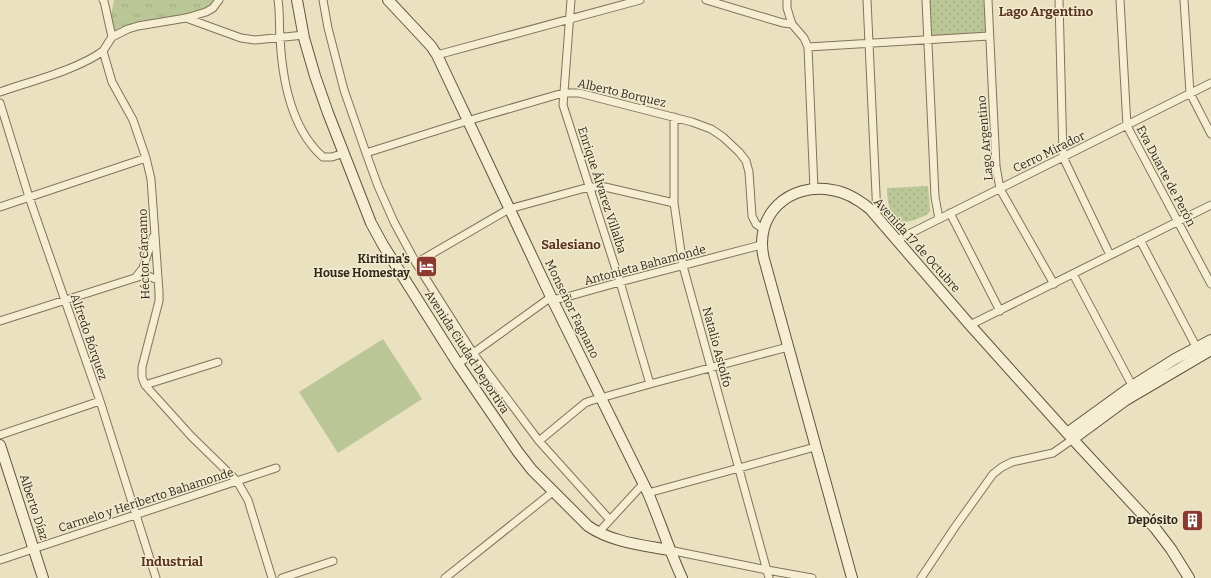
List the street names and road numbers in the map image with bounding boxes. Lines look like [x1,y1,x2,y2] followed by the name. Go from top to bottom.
[576,76,668,110] street label: Alberto Borquez
[974,95,996,181] street label: Lago Argentino
[1133,123,1199,229] street label: Eva Duarte de Perón
[575,124,630,256] street label: Enrique Álvarez Villalba
[1011,128,1088,176] street label: Cerro Mirador
[871,195,963,295] street label: Avenida 17 de Octubre
[135,208,153,300] street label: Héctor Cárcamo
[583,242,707,288] street label: Antonieta Bahamonde
[542,258,602,361] street label: Monseñor Fagnano
[422,288,512,417] street label: Avenida Ciudad Deportiva
[68,292,110,382] street label: Alfredo Bórquez
[700,305,734,389] street label: Natalio Astolfo
[57,465,235,535] street label: Carmelo y Heriberto Bahamonde
[17,472,51,542] street label: Alberto Díaz

